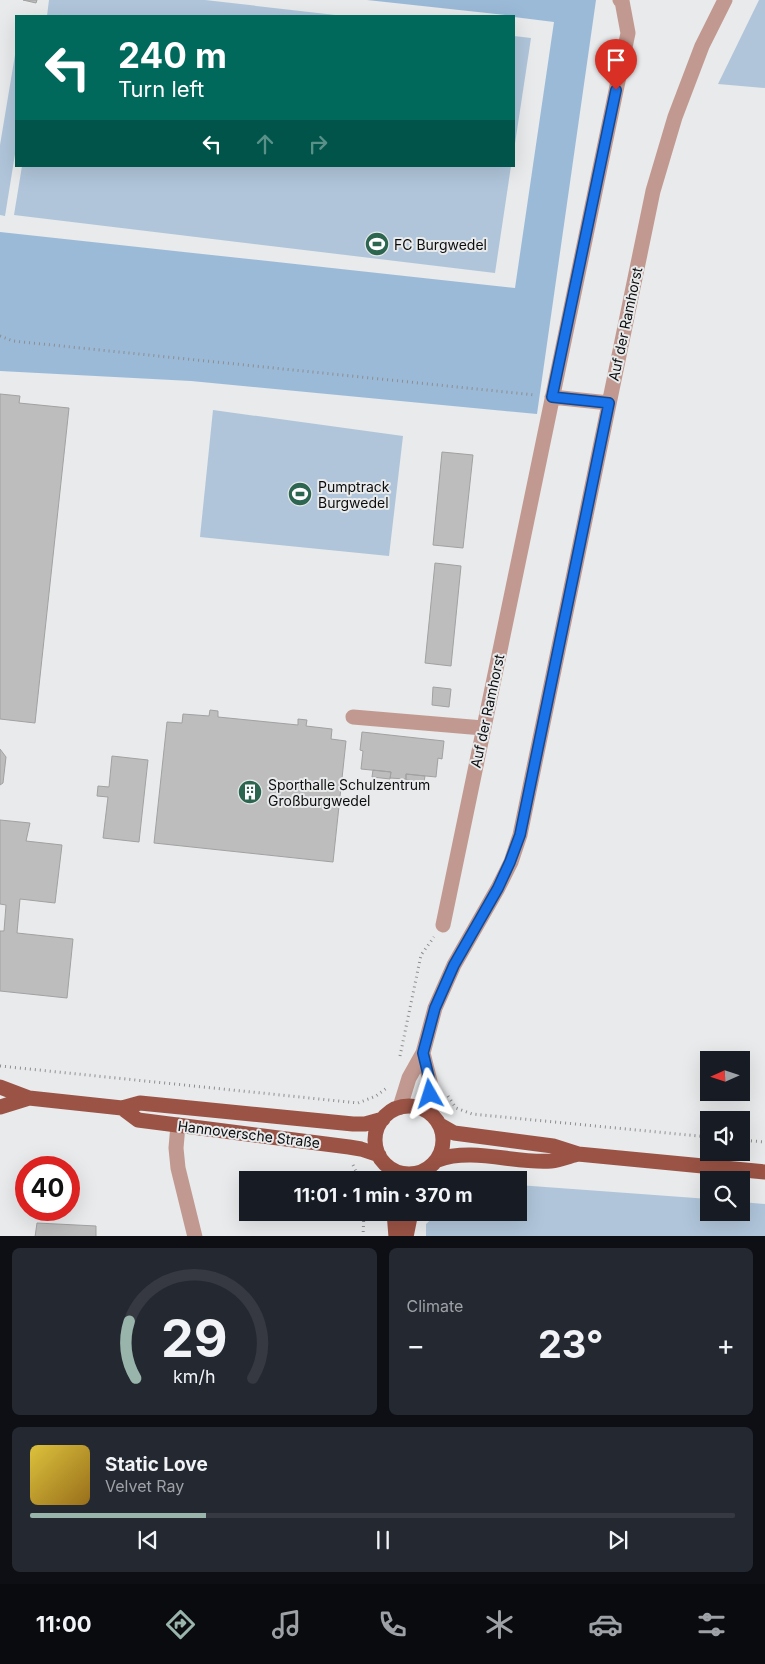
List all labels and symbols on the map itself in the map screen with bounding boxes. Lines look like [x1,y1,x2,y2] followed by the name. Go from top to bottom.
[595,39,637,90] pin
[364,231,390,257] sports icon: FC Burgwedel
[394,236,487,253] place label: FC Burgwedel
[605,265,645,382] street label: Auf der Ramhorst
[318,478,390,511] place label: Pumptrack Burgwedel
[287,481,313,507] sports icon: Pumptrack Burgwedel
[467,652,507,769] street label: Auf der Ramhorst
[268,776,430,809] place label: Sporthalle Schulzentrum Großburgwedel
[237,779,263,805] building icon: Sporthalle Schulzentrum Großburgwedel
[700,1051,750,1101] north arrow
[403,1067,455,1119] position arrow
[177,1117,321,1151] street label: Hannoversche Straße
[15,1156,80,1221] speed limit sign: 40

